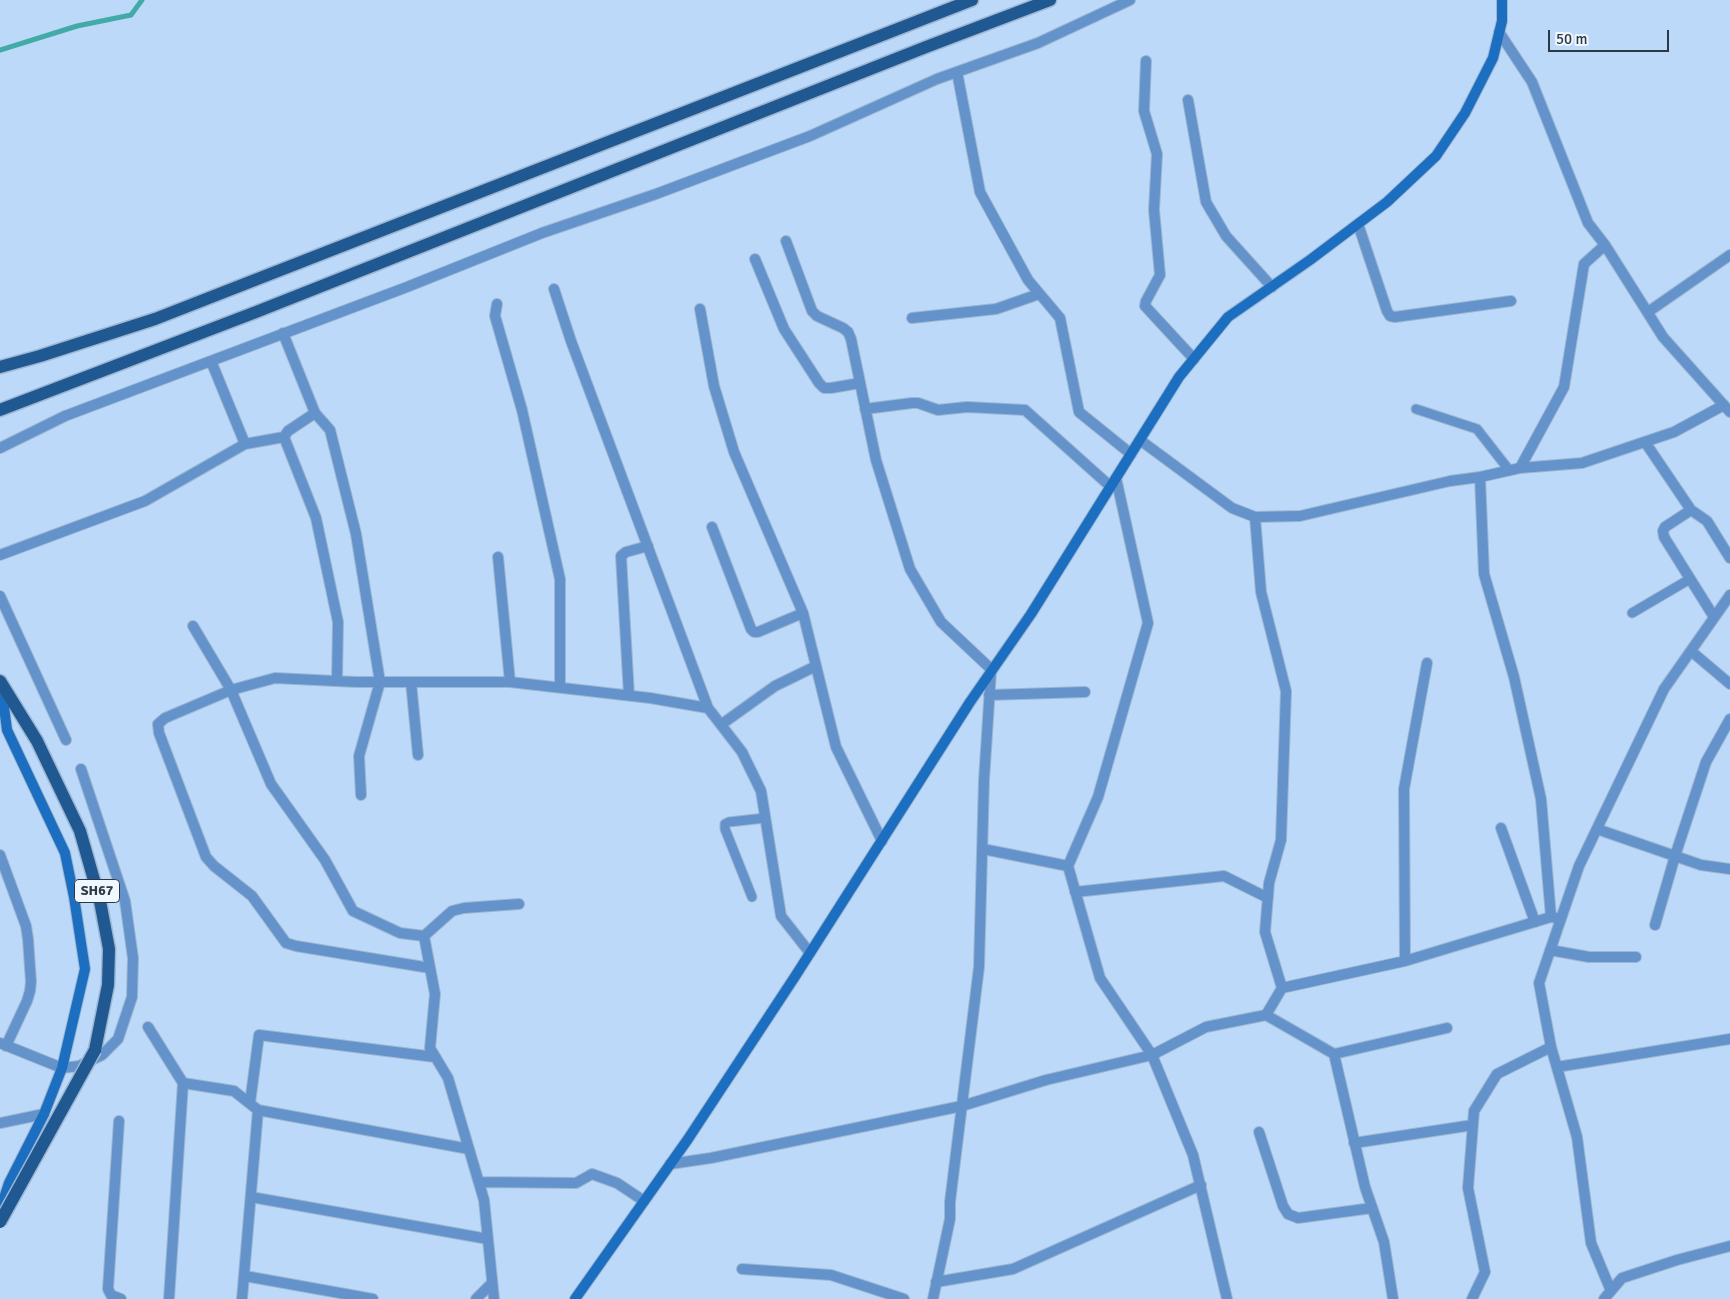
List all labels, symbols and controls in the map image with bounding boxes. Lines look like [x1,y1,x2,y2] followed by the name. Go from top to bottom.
[1550,20,1671,52] scale bar
[1556,30,1587,48] text: 50 m
[74,879,120,902] road number: SH67

